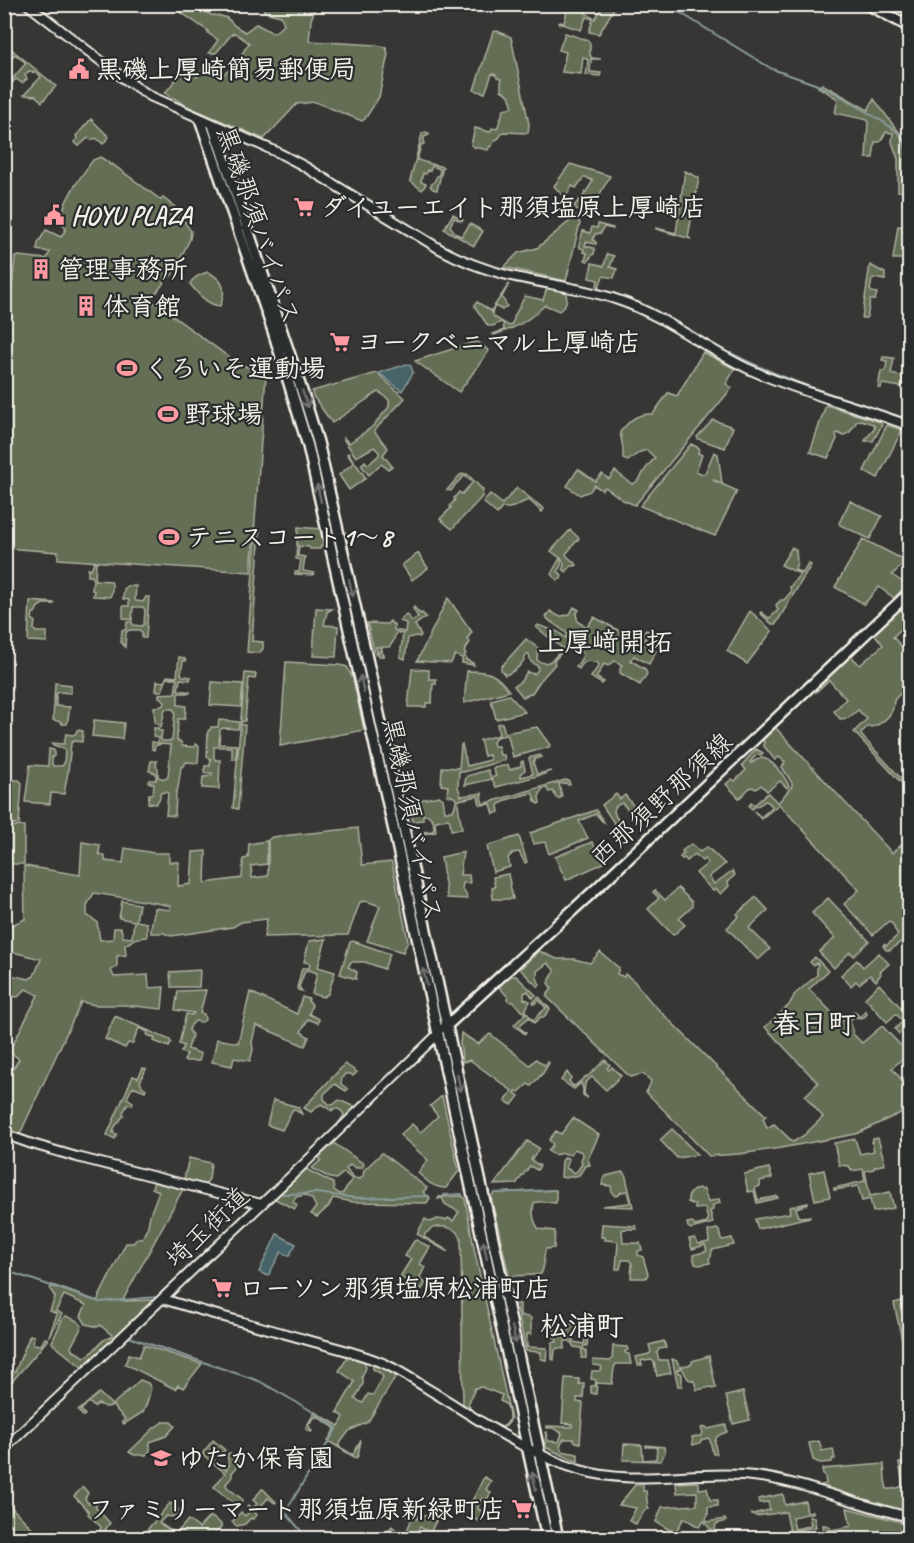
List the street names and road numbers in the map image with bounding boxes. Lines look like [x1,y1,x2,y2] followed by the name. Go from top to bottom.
[209,122,308,329] street label: 黒磯那須バイパス
[375,714,450,924] street label: 黒磯那須バイパス
[584,725,739,874] street label: 西那須野那須線
[158,1179,256,1275] street label: 埼玉街道

